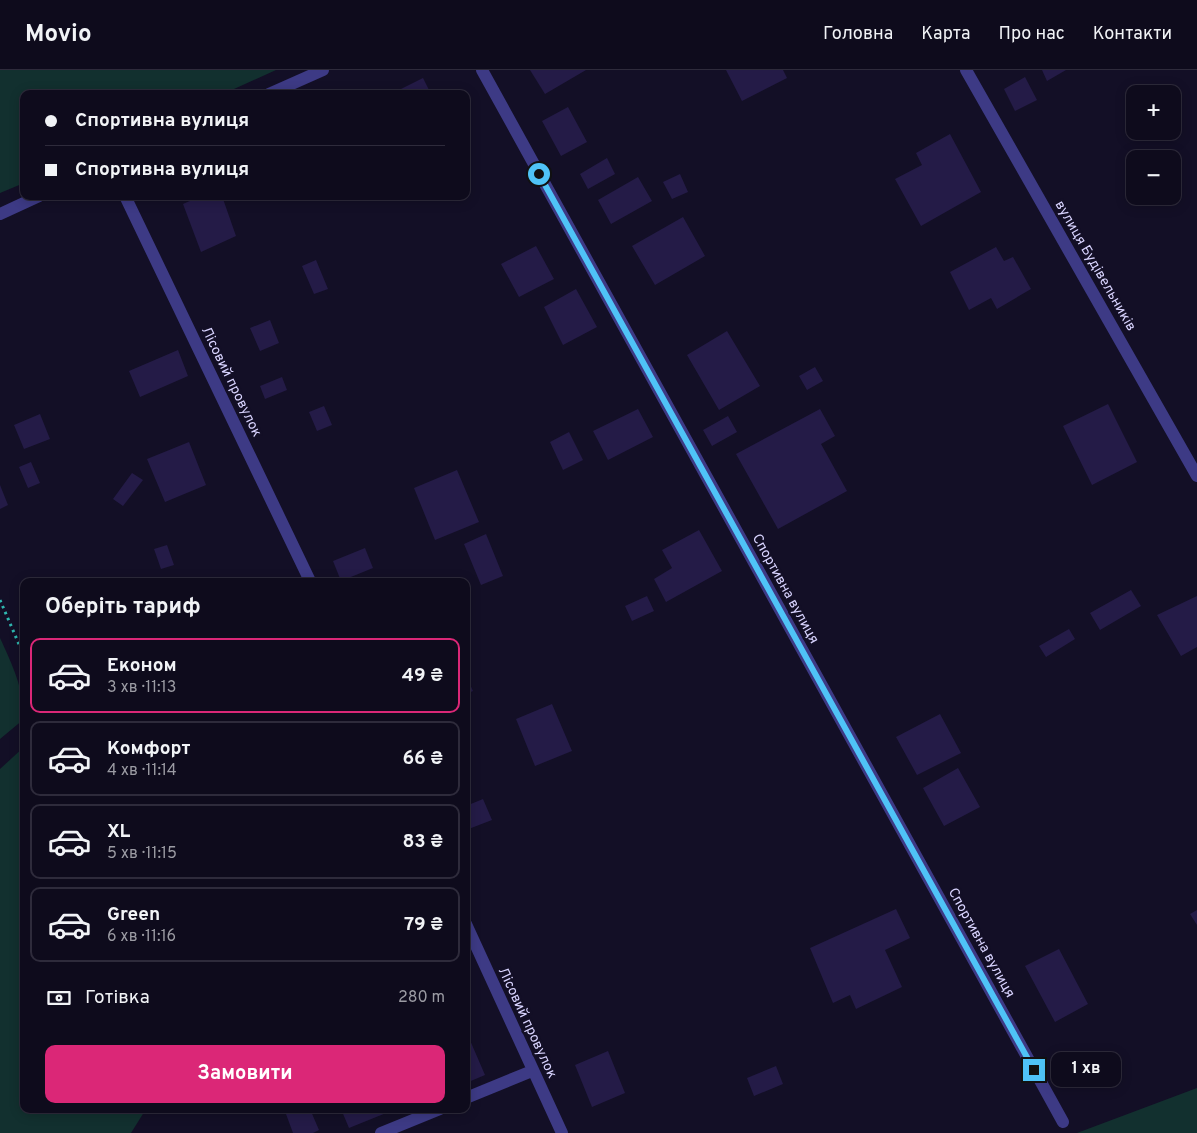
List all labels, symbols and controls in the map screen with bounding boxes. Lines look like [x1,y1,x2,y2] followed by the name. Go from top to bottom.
[25,20,92,50] text: Movio
[823,23,893,46] text: Головна
[921,23,971,46] text: Карта
[999,23,1065,46] text: Про нас
[1093,23,1172,46] text: Контакти
[1126,85,1181,205] map controls
[1126,85,1181,140] button: +
[75,109,249,133] text: Спортивна вулиця
[1126,150,1181,205] button: −
[75,158,249,182] text: Спортивна вулиця
[528,163,550,185] route start
[1051,198,1139,334] street label: вулиця Будівельників
[197,324,265,440] street label: Лісовий провулок
[748,531,822,647] street label: Спортивна вулиця
[45,594,201,621] text: Оберіть тариф
[47,653,92,698] icon: car
[107,654,177,678] text: Економ
[402,664,443,688] text: 49 ₴
[107,678,176,698] text: 3 хв · 11:13
[47,736,92,781] icon: car
[107,737,190,761] text: Комфорт
[402,747,443,771] text: 66 ₴
[107,761,177,781] text: 4 хв · 11:14
[47,819,92,864] icon: car
[107,820,130,844] text: XL
[402,830,443,854] text: 83 ₴
[107,844,177,864] text: 5 хв · 11:15
[944,885,1018,1001] street label: Спортивна вулиця
[47,902,92,947] icon: car
[107,903,160,927] text: Green
[404,913,443,937] text: 79 ₴
[107,927,176,947] text: 6 хв · 11:16
[494,965,560,1081] street label: Лісовий провулок
[45,984,73,1012] icon: cash
[85,986,150,1010] text: Готівка
[398,988,445,1008] text: 280 m
[45,1045,445,1103] button: Замовити
[1052,1052,1122,1088] callout: 1 хв
[1023,1059,1045,1081] route end
[1071,1059,1101,1079] text: 1 хв

